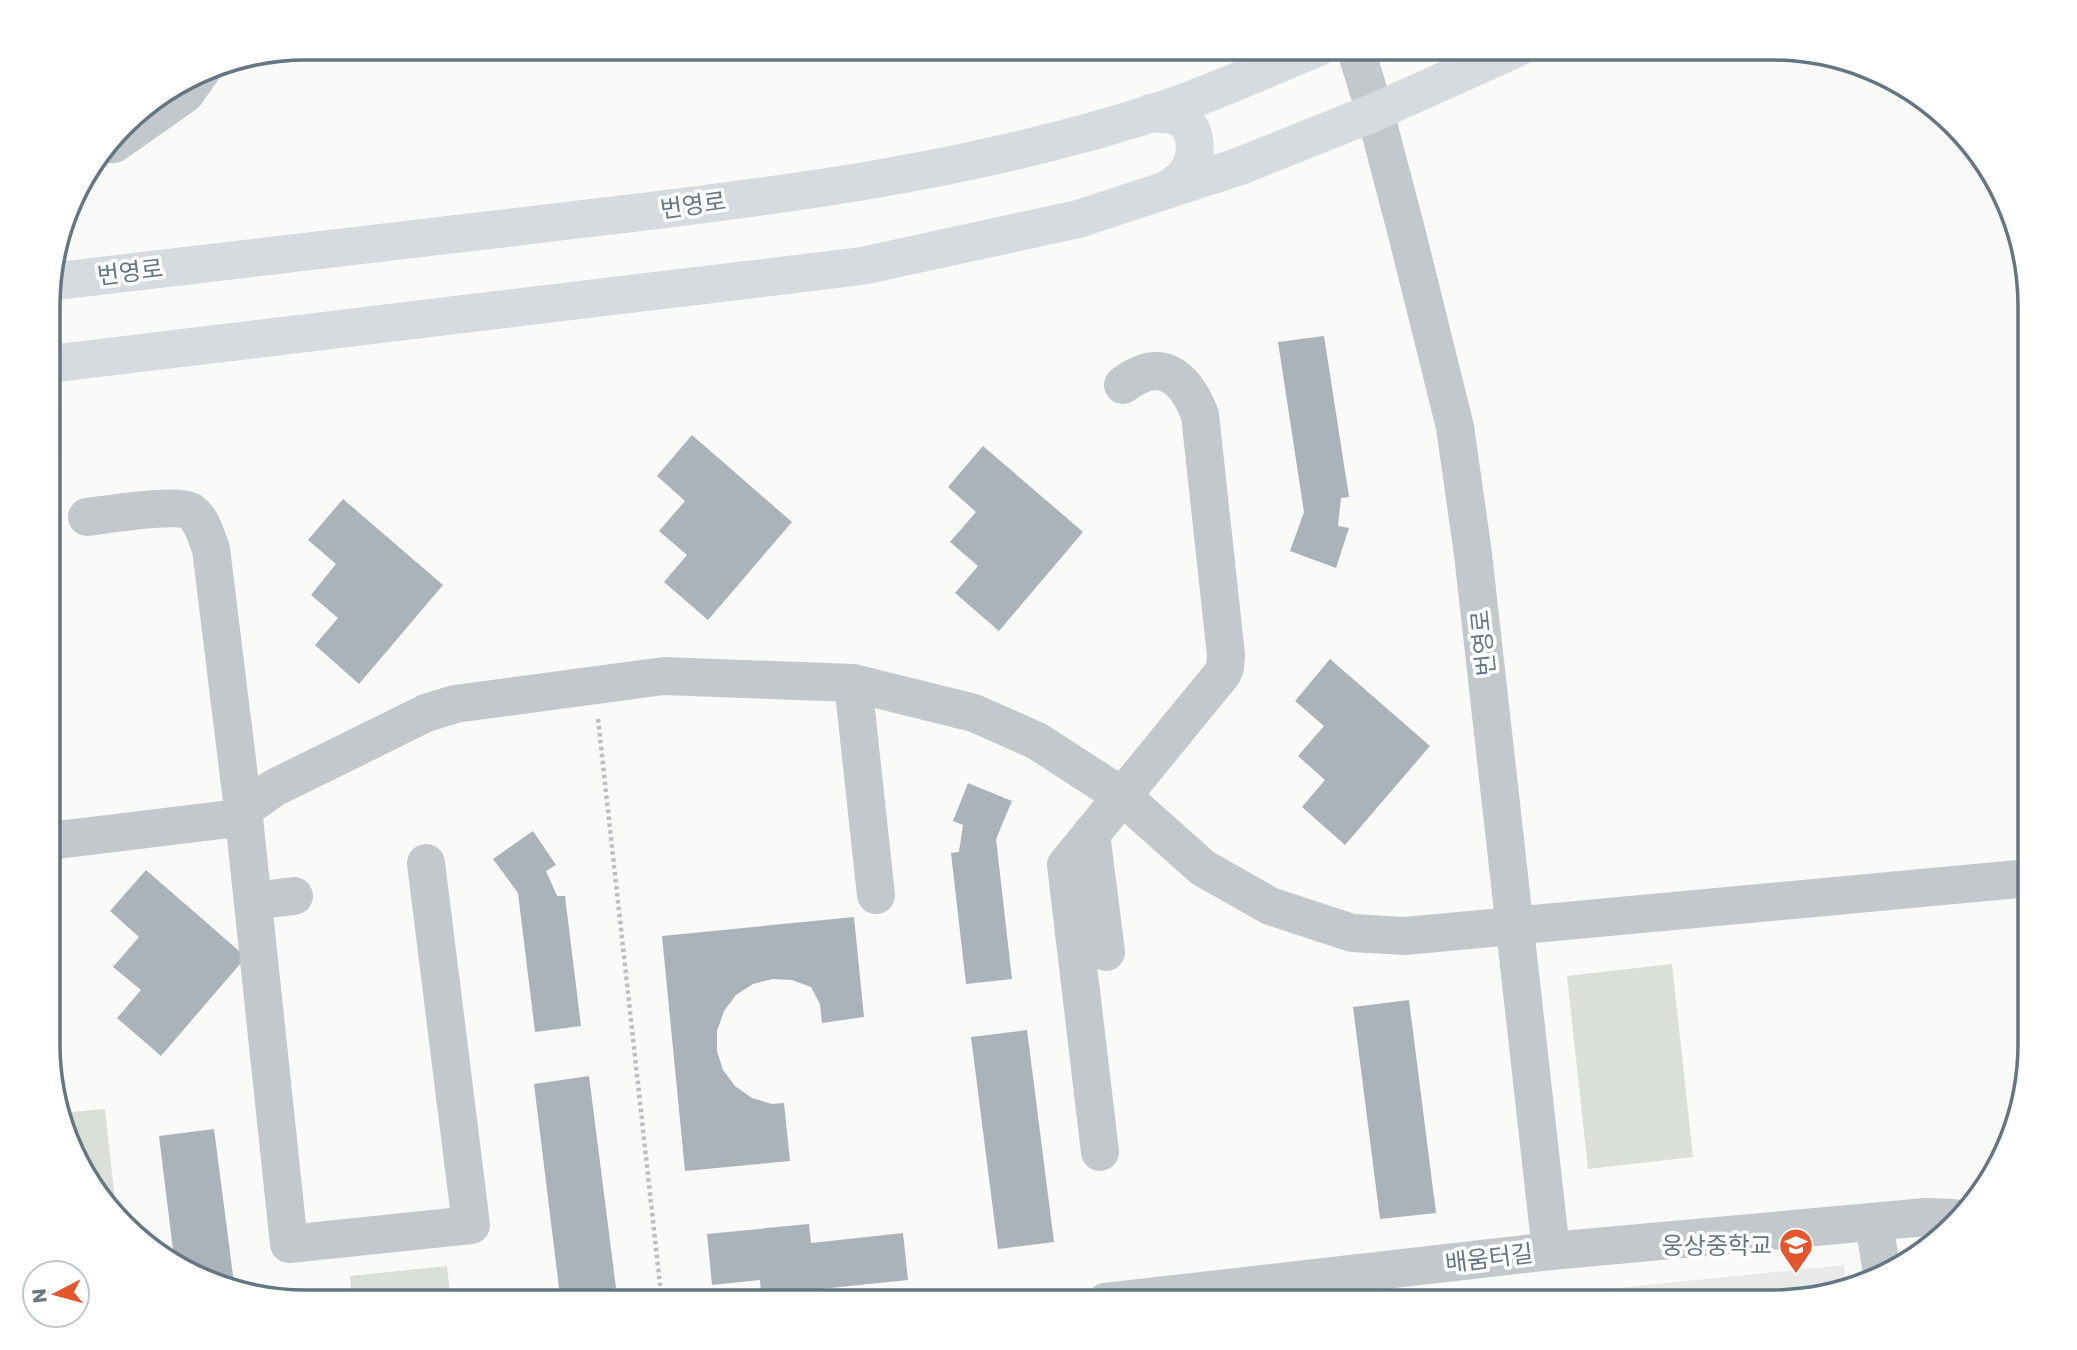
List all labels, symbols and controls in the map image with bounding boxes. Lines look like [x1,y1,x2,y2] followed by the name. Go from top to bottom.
[658,184,728,226] street label: 번영로
[95,252,165,292] street label: 번영로
[1463,608,1503,678] street label: 번영로
[1777,1226,1815,1275] school or university icon: 웅상중학교
[1662,1229,1772,1262] place label: 웅상중학교
[1443,1236,1535,1280] street label: 배움터길
[21,1259,91,1329] north arrow
[25,1287,54,1304] text: N

